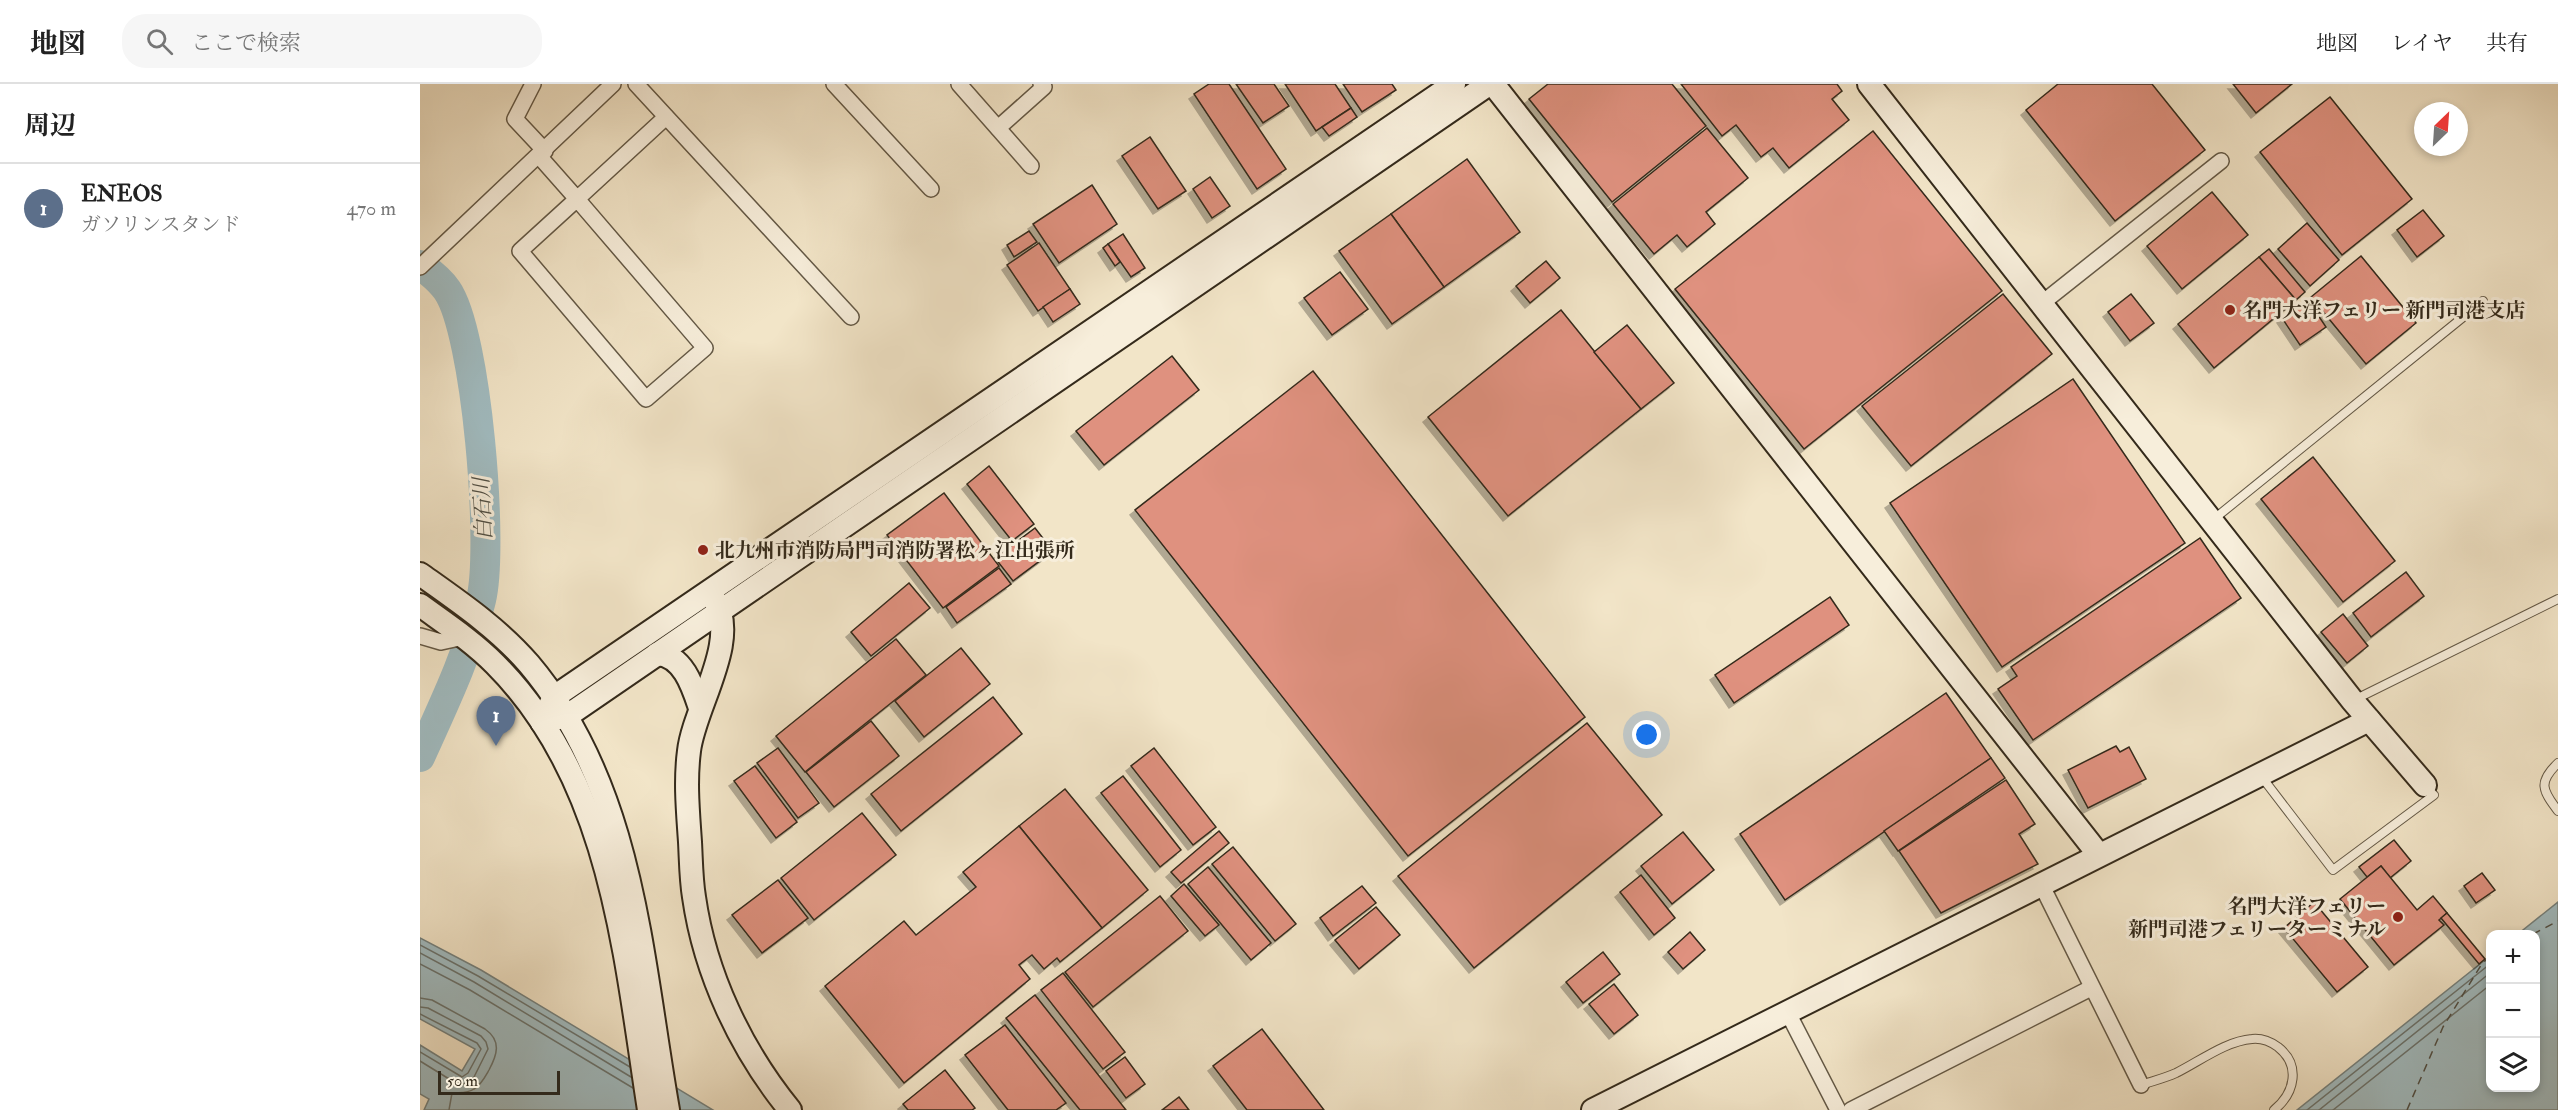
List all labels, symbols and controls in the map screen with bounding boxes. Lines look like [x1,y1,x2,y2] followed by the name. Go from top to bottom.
[122,14,542,68] search box
[143,25,176,58] icon: search
[30,27,86,62] text: 地図
[191,29,301,57] text: ここで検索
[2316,30,2358,57] text: 地図
[2391,30,2453,57] text: レイヤ
[2486,30,2528,57] text: 共有
[2414,102,2468,156] north arrow
[24,110,76,142] text: 周辺
[81,180,163,208] text: ENEOS
[40,196,47,221] text: 1
[347,196,396,221] text: 470 m
[81,212,240,237] text: ガソリンスタンド
[2242,298,2525,323] place label: 名門大洋フェリー 新門司港支店
[2223,303,2237,317] marker: 名門大洋フェリー 新門司港支店
[468,475,498,541] water label: 白石川
[715,538,1075,563] place label: 北九州市消防局門司消防署松ヶ江出張所
[696,543,710,557] marker: 北九州市消防局門司消防署松ヶ江出張所
[476,696,516,746] pin: 1
[1632,720,1661,749] your location
[2128,894,2386,942] place label: 名門大洋フェリー 新門司港フェリーターミナル
[2391,910,2405,924] marker: 名門大洋フェリー 新門司港フェリーターミナル
[2486,930,2540,1092] map controls
[2486,930,2540,984] button: +
[2486,984,2540,1038] button: −
[2486,1038,2540,1092] button: layers
[438,1068,560,1096] scale bar
[447,1071,478,1091] text: 50 m

